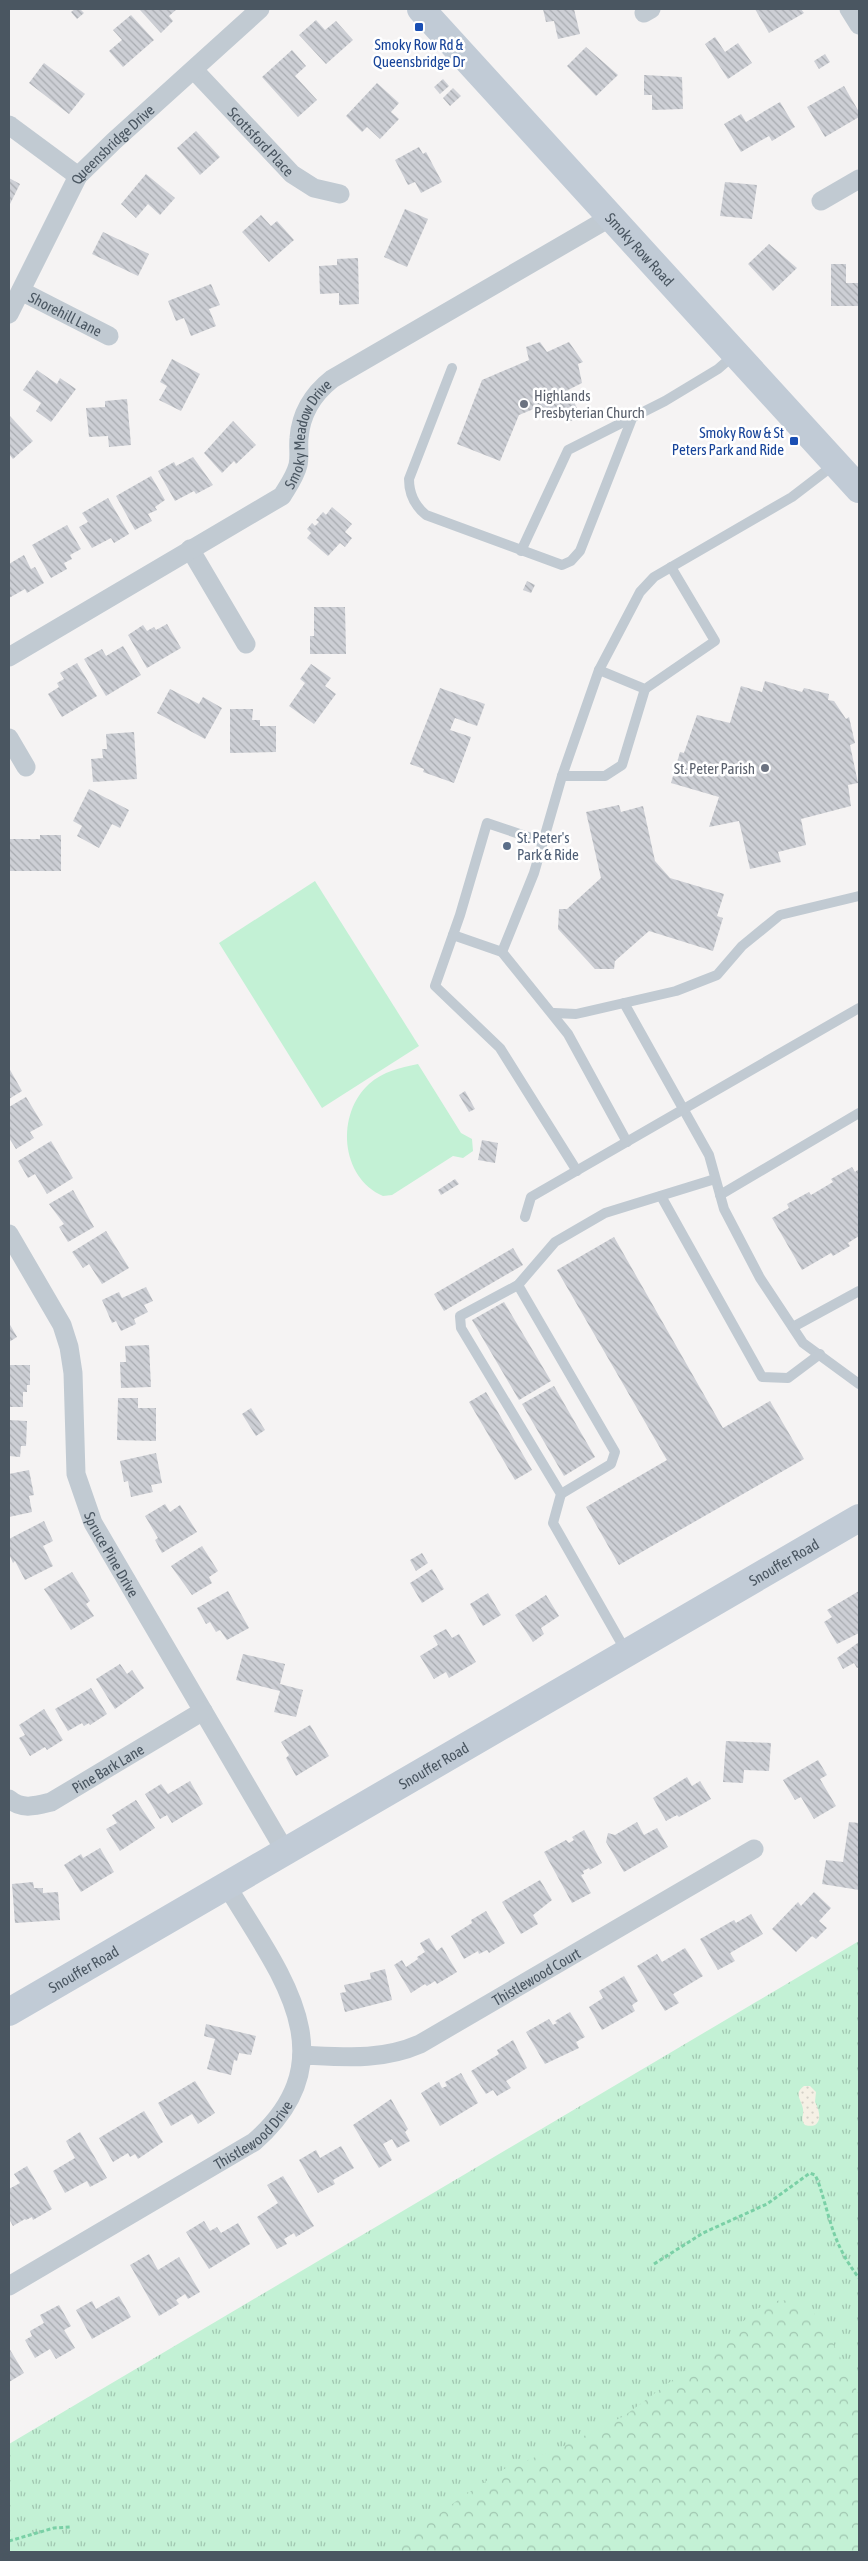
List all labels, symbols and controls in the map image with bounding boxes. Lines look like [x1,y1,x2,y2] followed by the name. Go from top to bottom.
[413,21,425,33] marker: Smoky Row Rd & Queensbridge Dr
[373,36,466,70] place label: Smoky Row Rd & Queensbridge Dr
[67,101,157,187] street label: Queensbridge Drive
[225,103,298,179] street label: Scottsford Place
[602,209,678,289] street label: Smoky Row Road
[26,288,105,340] street label: Shorehill Lane
[280,375,334,492] street label: Smoky Meadow Drive
[534,387,645,421] place label: Highlands Presbyterian Church
[518,398,530,410] marker: Highlands Presbyterian Church
[672,424,784,458] place label: Smoky Row & St Peters Park and Ride
[788,435,800,447] marker: Smoky Row & St Peters Park and Ride
[674,760,755,777] place label: St. Peter Parish
[759,762,771,774] marker: St. Peter Parish
[517,829,579,863] place label: St. Peter's Park & Ride
[501,840,513,852] marker: St. Peter's Park & Ride
[81,1510,143,1600] street label: Spruce Pine Drive
[746,1535,822,1589] street label: Snouffer Road
[396,1738,472,1792] street label: Snouffer Road
[68,1740,147,1796] street label: Pine Bark Lane
[45,1942,121,1996] street label: Snouffer Road
[489,1944,583,2009] street label: Thistlewood Court
[211,2097,296,2172] street label: Thistlewood Drive

